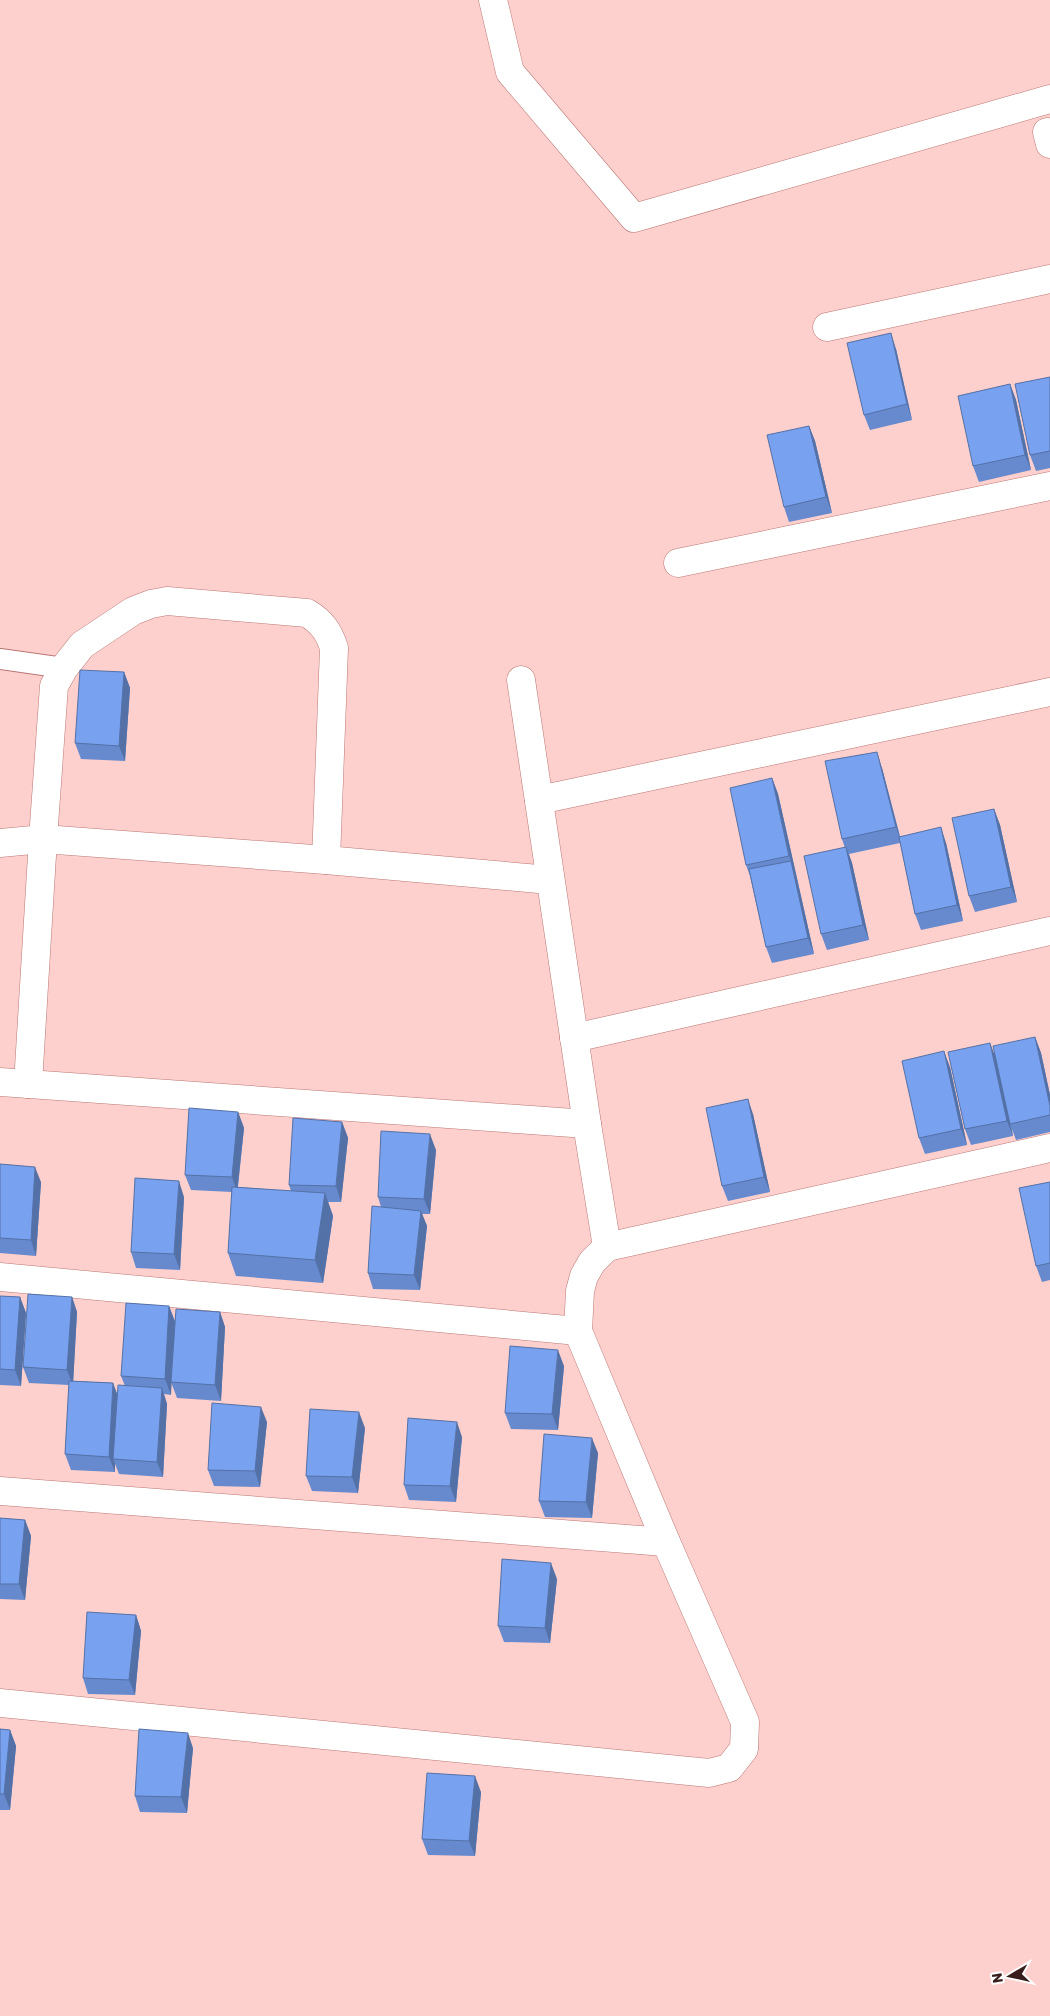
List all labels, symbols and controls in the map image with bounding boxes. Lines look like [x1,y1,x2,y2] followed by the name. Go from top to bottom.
[985,1951,1035,2001] north arrow
[988,1972,1007,1984] text: N

